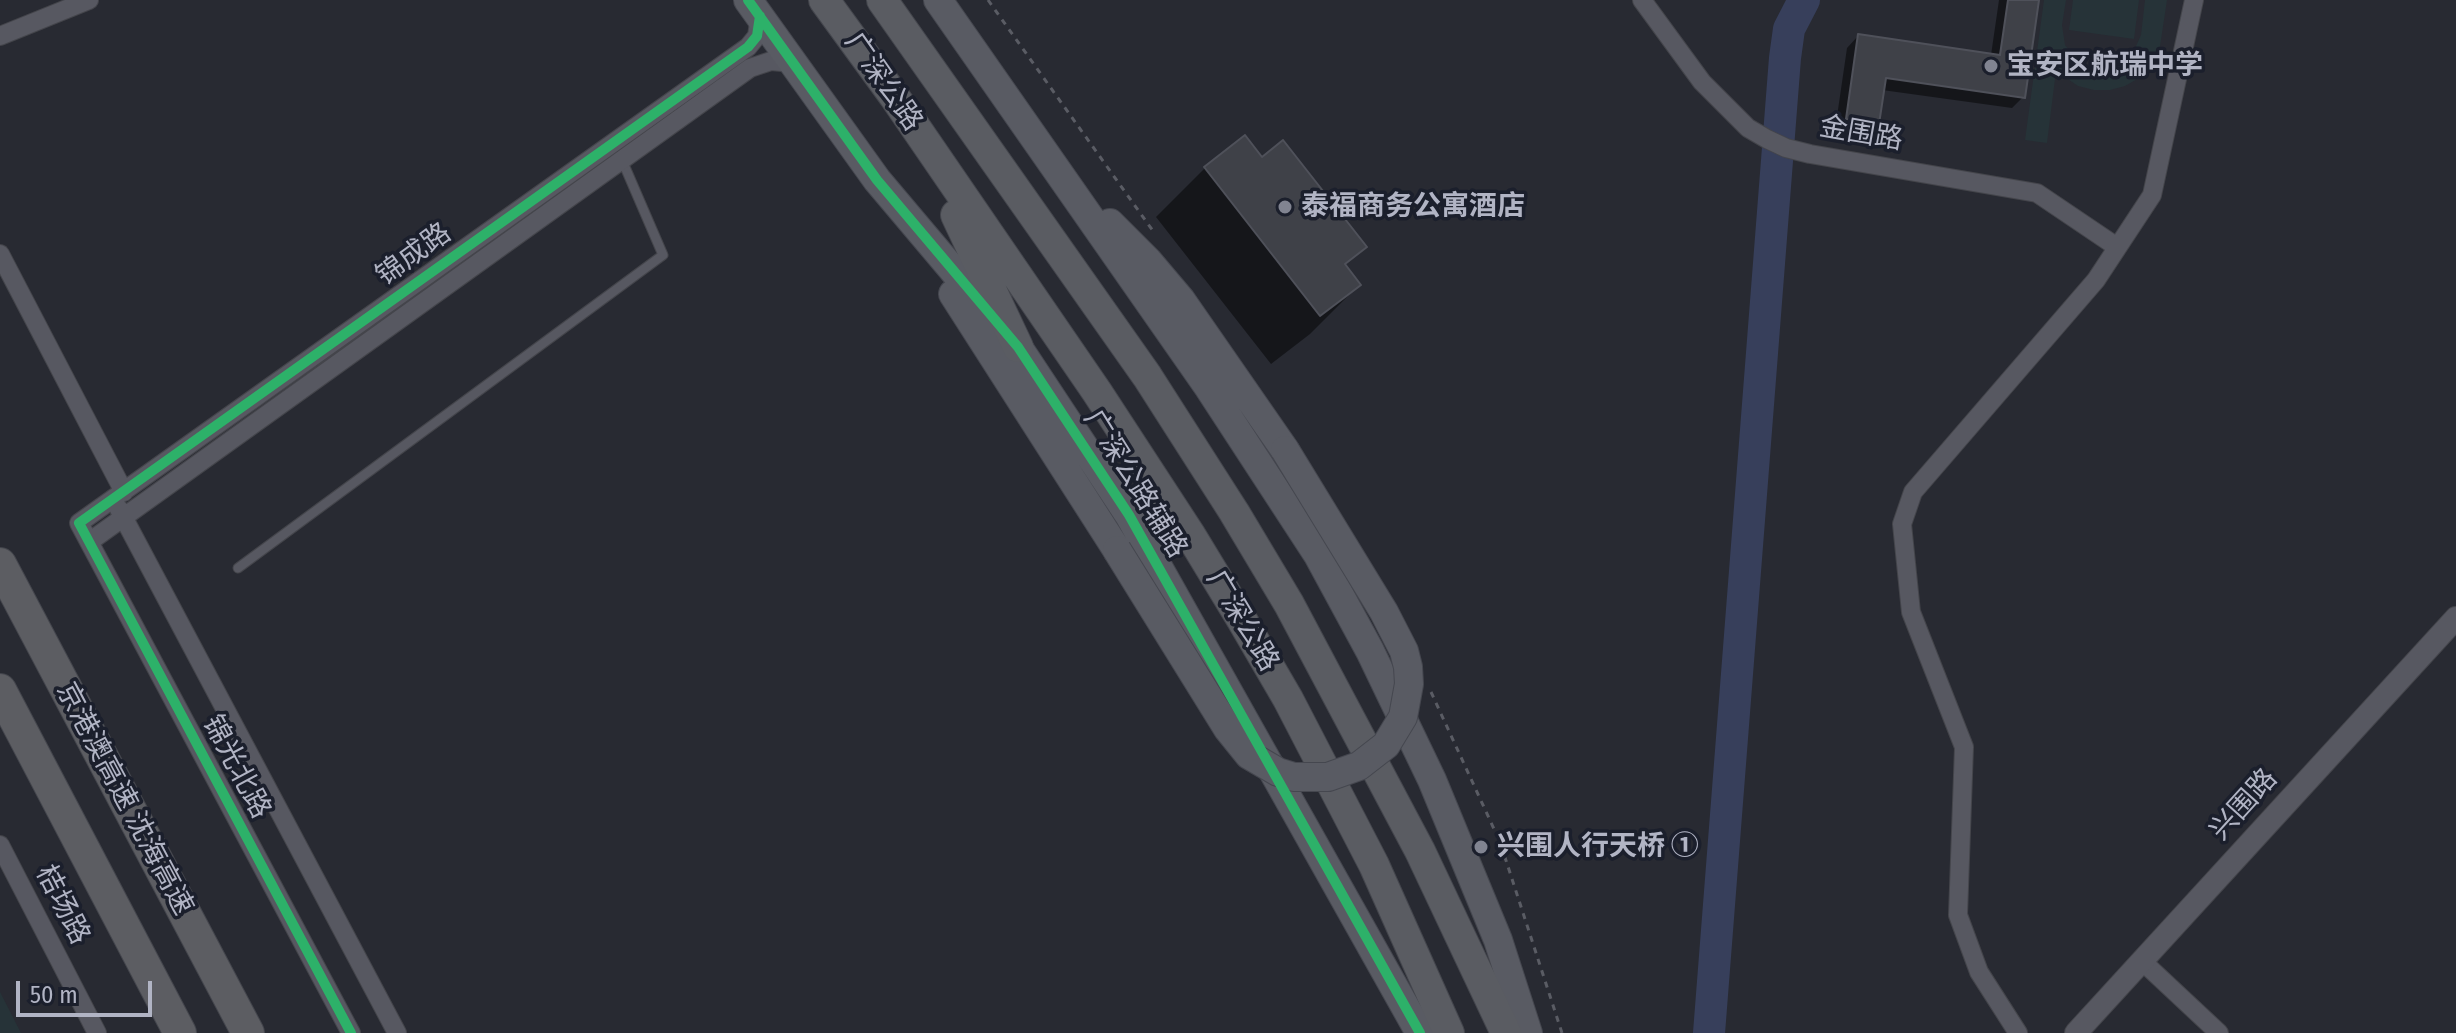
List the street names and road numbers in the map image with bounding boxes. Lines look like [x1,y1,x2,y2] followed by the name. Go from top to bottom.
[837,26,929,138] street label: 广深公路
[1817,110,1905,158] street label: 金围路
[370,217,458,293] street label: 锦成路
[1076,404,1194,564] street label: 广深公路辅路
[1199,564,1285,678] street label: 广深公路
[48,677,200,921] street label: 京港澳高速 沈海高速
[195,710,277,824] street label: 锦光北路
[2203,763,2285,847] street label: 兴围路
[28,860,96,950] street label: 桔场路

